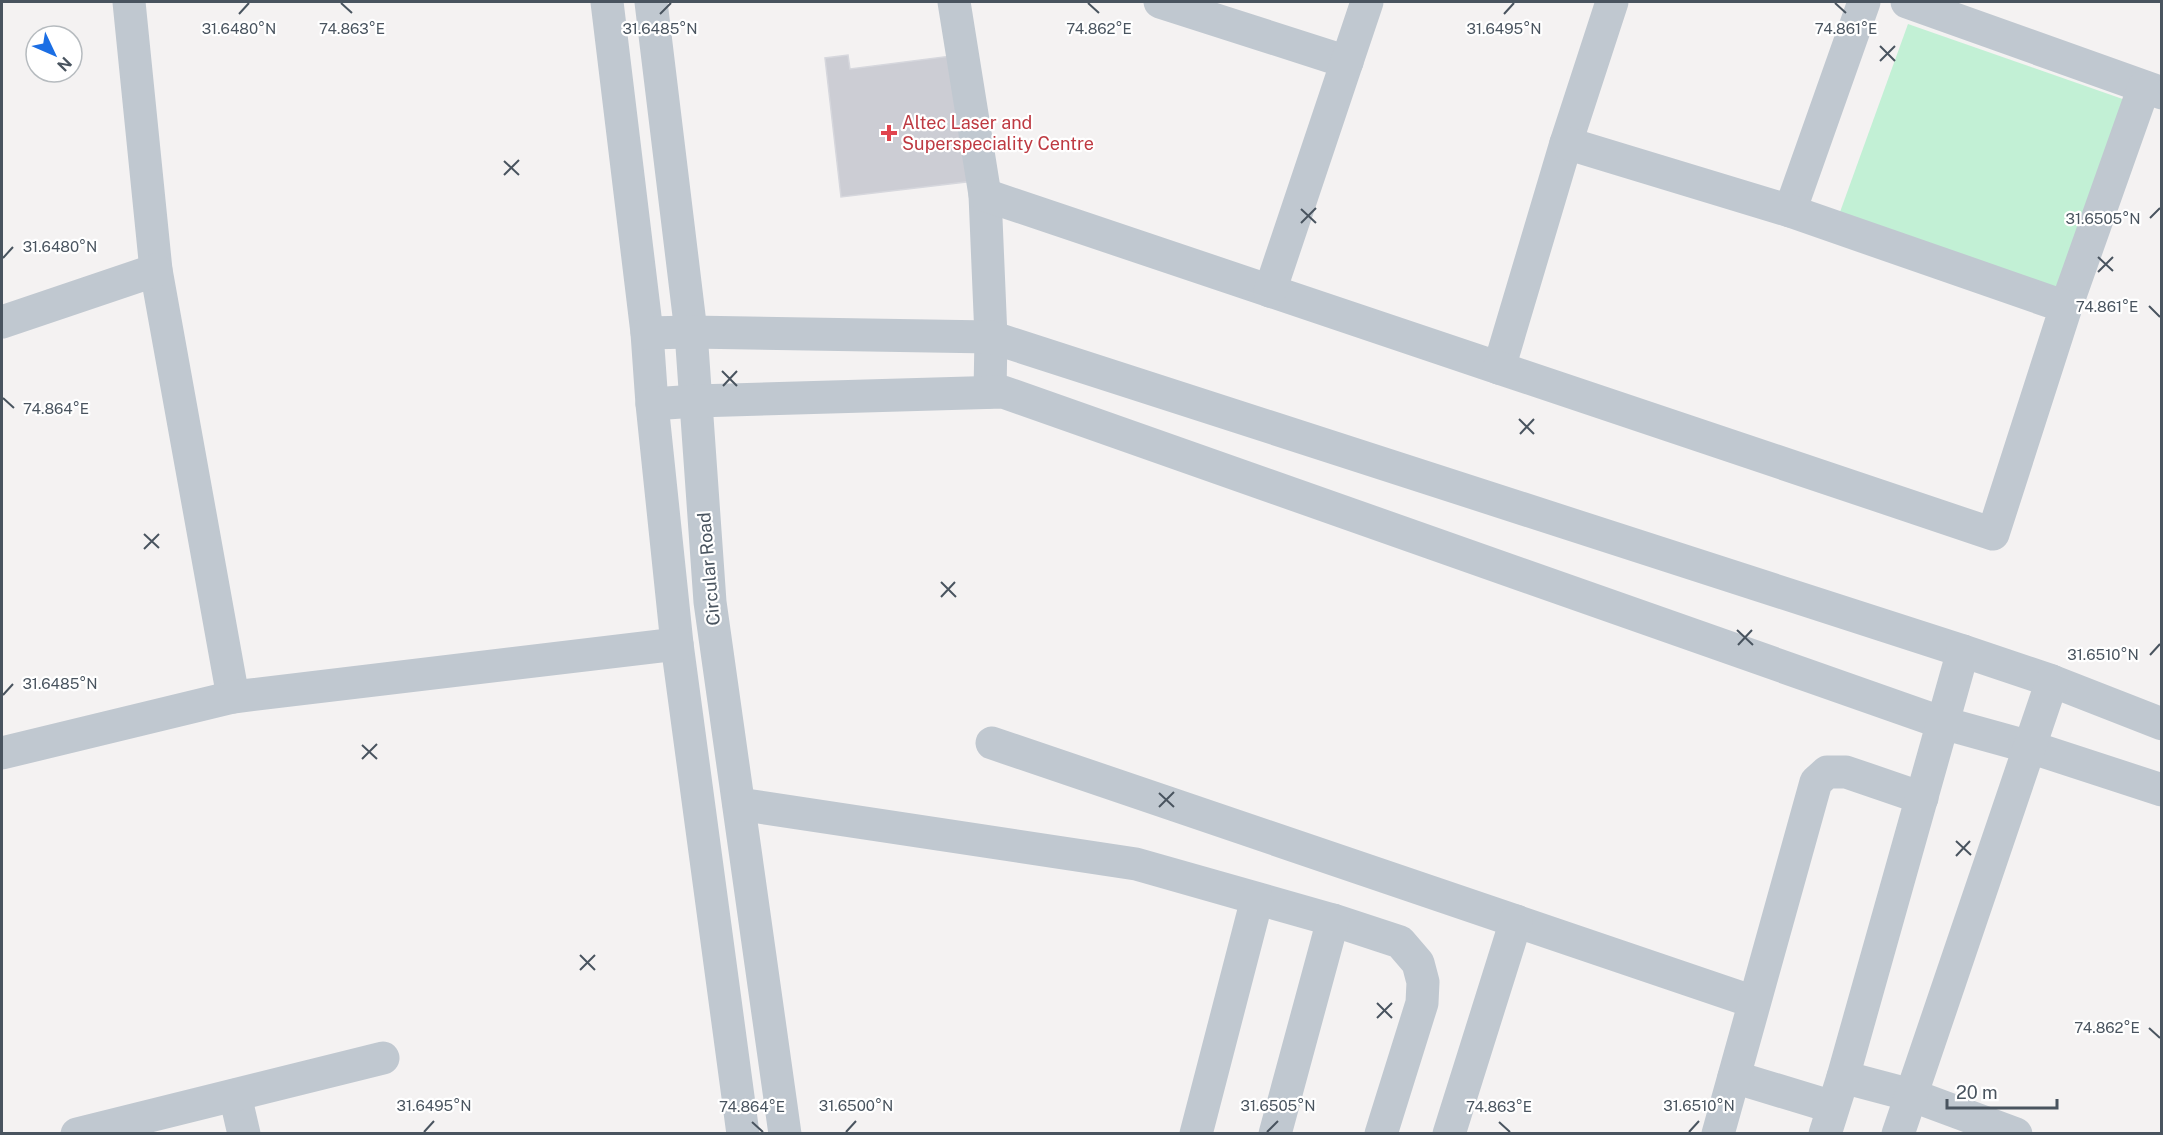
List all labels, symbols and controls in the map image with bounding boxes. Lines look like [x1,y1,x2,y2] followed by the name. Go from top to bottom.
[202,20,276,37] text: 31.6480°N
[319,20,385,37] text: 74.863°E
[622,20,698,37] text: 31.6485°N
[1066,20,1132,37] text: 74.862°E
[1467,20,1541,37] text: 31.6495°N
[1815,20,1877,37] text: 74.861°E
[24,24,84,84] north arrow
[53,53,76,75] text: N
[902,112,1094,154] place label: Altec Laser and Superspeciality Centre
[880,124,898,142] marker: Altec Laser and Superspeciality Centre
[2066,210,2140,227] text: 31.6505°N
[23,238,97,255] text: 31.6480°N
[2076,298,2138,315] text: 74.861°E
[23,400,89,417] text: 74.864°E
[693,512,724,627] street label: Circular Road
[2067,646,2139,663] text: 31.6510°N
[22,675,98,692] text: 31.6485°N
[2074,1019,2140,1036] text: 74.862°E
[1947,1072,2056,1110] scale bar
[1956,1082,1998,1103] text: 20 m
[397,1097,471,1114] text: 31.6495°N
[819,1097,893,1114] text: 31.6500°N
[1241,1097,1315,1114] text: 31.6505°N
[1663,1097,1735,1114] text: 31.6510°N
[719,1098,785,1115] text: 74.864°E
[1466,1098,1532,1115] text: 74.863°E

